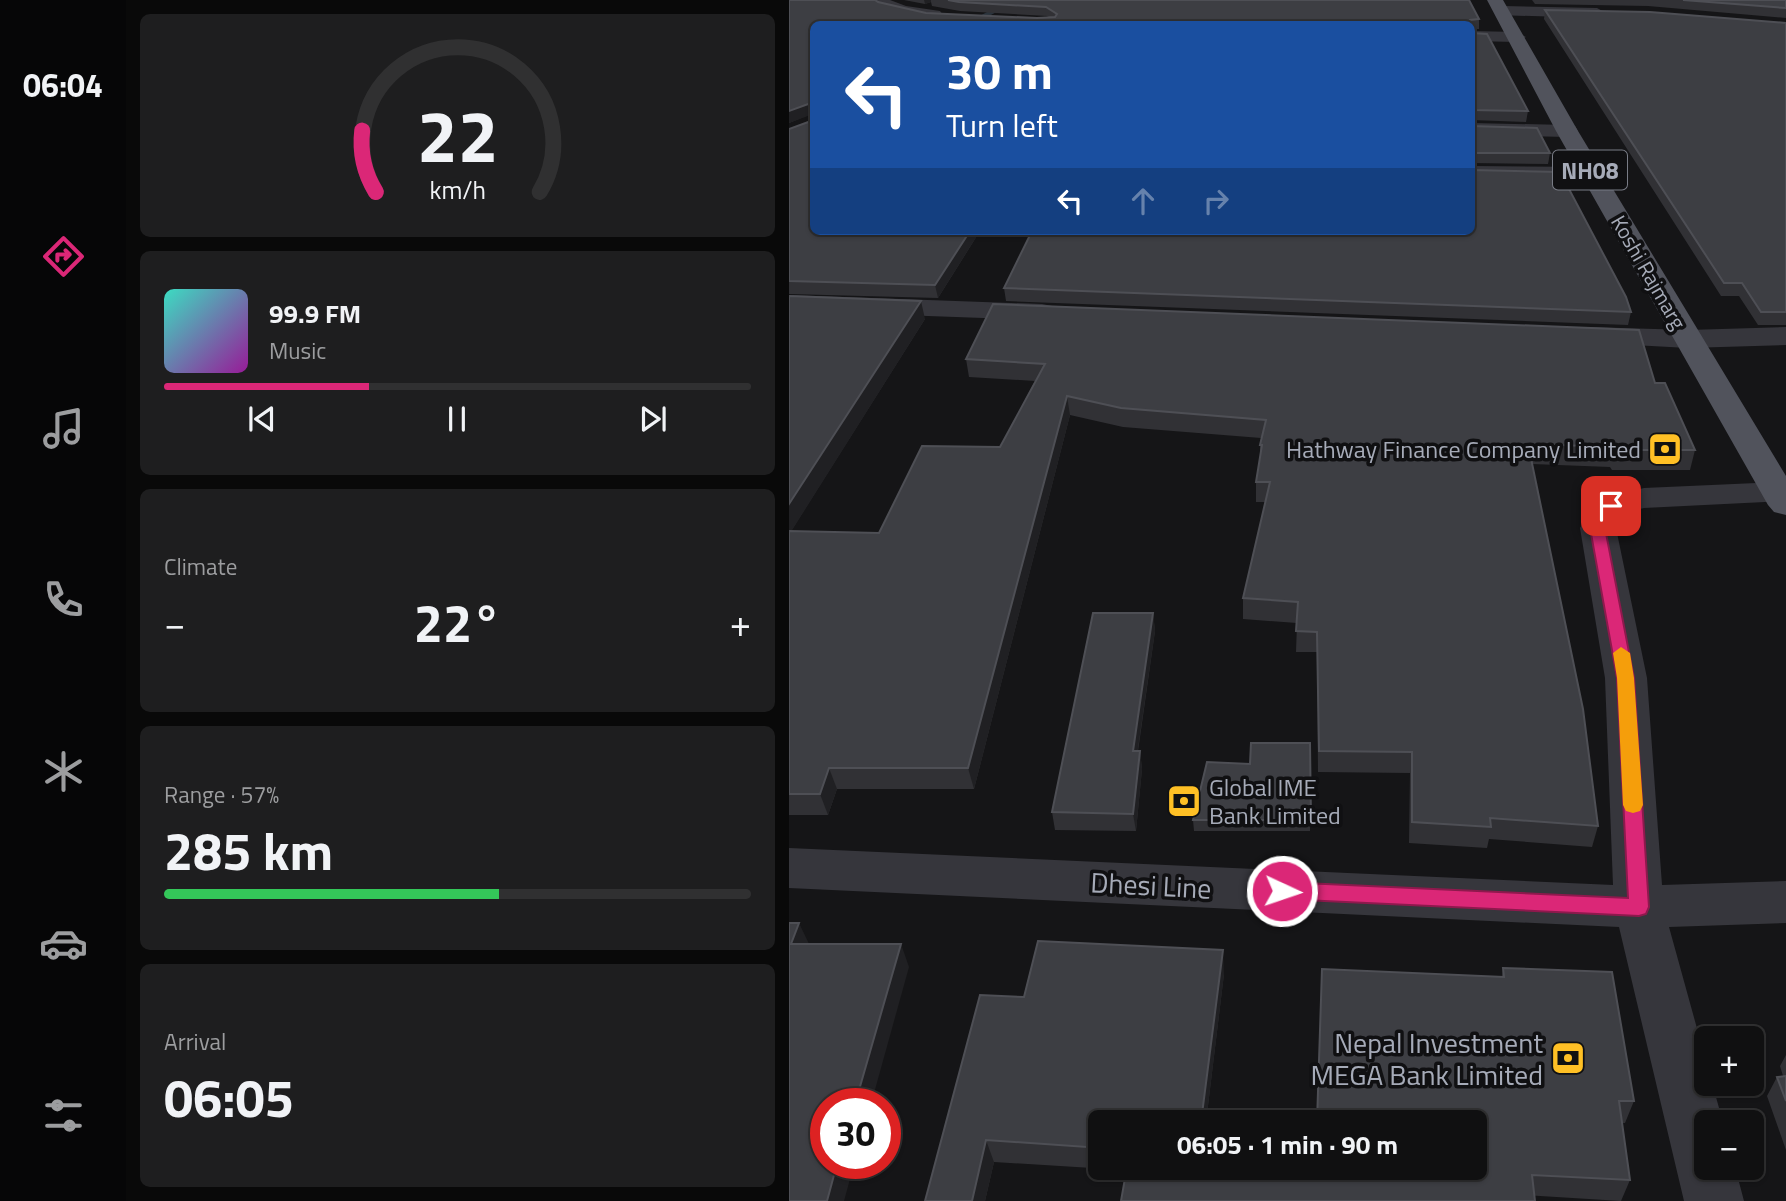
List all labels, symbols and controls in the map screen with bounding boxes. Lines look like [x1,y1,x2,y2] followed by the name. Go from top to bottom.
[946,33,1053,108] text: 30 m
[831,49,922,140] icon: left
[23,61,103,109] text: 06:04
[417,80,498,190] text: 22
[946,101,1058,149] text: Turn left
[1553,150,1627,190] road number: NH08
[429,171,486,209] text: km/h
[1051,182,1089,220] icon: left
[1124,182,1162,220] icon: ahead
[1197,182,1235,220] icon: right
[1603,209,1695,335] street label: Koshi Rajmarg
[39,232,88,281] icon: directions
[269,294,361,333] text: 99.9 FM
[269,333,326,368] text: Music
[243,400,281,438] icon: previous
[438,400,476,438] icon: pause
[634,400,672,438] icon: next
[39,404,88,453] icon: music
[1646,430,1684,468] bank icon: Hathway Finance Company Limited
[1286,431,1641,467] place label: Hathway Finance Company Limited
[1581,476,1641,536] pin
[1592,487,1630,525] icon: arrive
[164,549,237,584] text: Climate
[39,575,88,624] icon: phone
[414,583,501,662] text: 22°
[164,594,185,652] text: −
[730,594,751,652] text: +
[39,747,88,796] icon: climate
[1209,769,1341,833] place label: Global IME Bank Limited
[164,777,279,812] text: Range · 57%
[1165,782,1203,820] bank icon: Global IME Bank Limited
[164,811,333,890] text: 285 km
[1245,854,1319,928] position arrow
[1089,860,1213,910] street label: Dhesi Line
[39,919,88,968] icon: car
[1310,1021,1543,1096] place label: Nepal Investment MEGA Bank Limited
[164,1024,226,1059] text: Arrival
[1694,1026,1764,1180] map controls
[1694,1026,1764,1096] button: +
[1549,1039,1587,1077] bank icon: Nepal Investment MEGA Bank Limited
[164,1058,294,1137] text: 06:05
[810,1088,901,1179] speed limit sign: 30
[39,1091,88,1140] icon: filters
[1694,1110,1764,1180] button: −
[1177,1125,1398,1164] text: 06:05 · 1 min · 90 m

